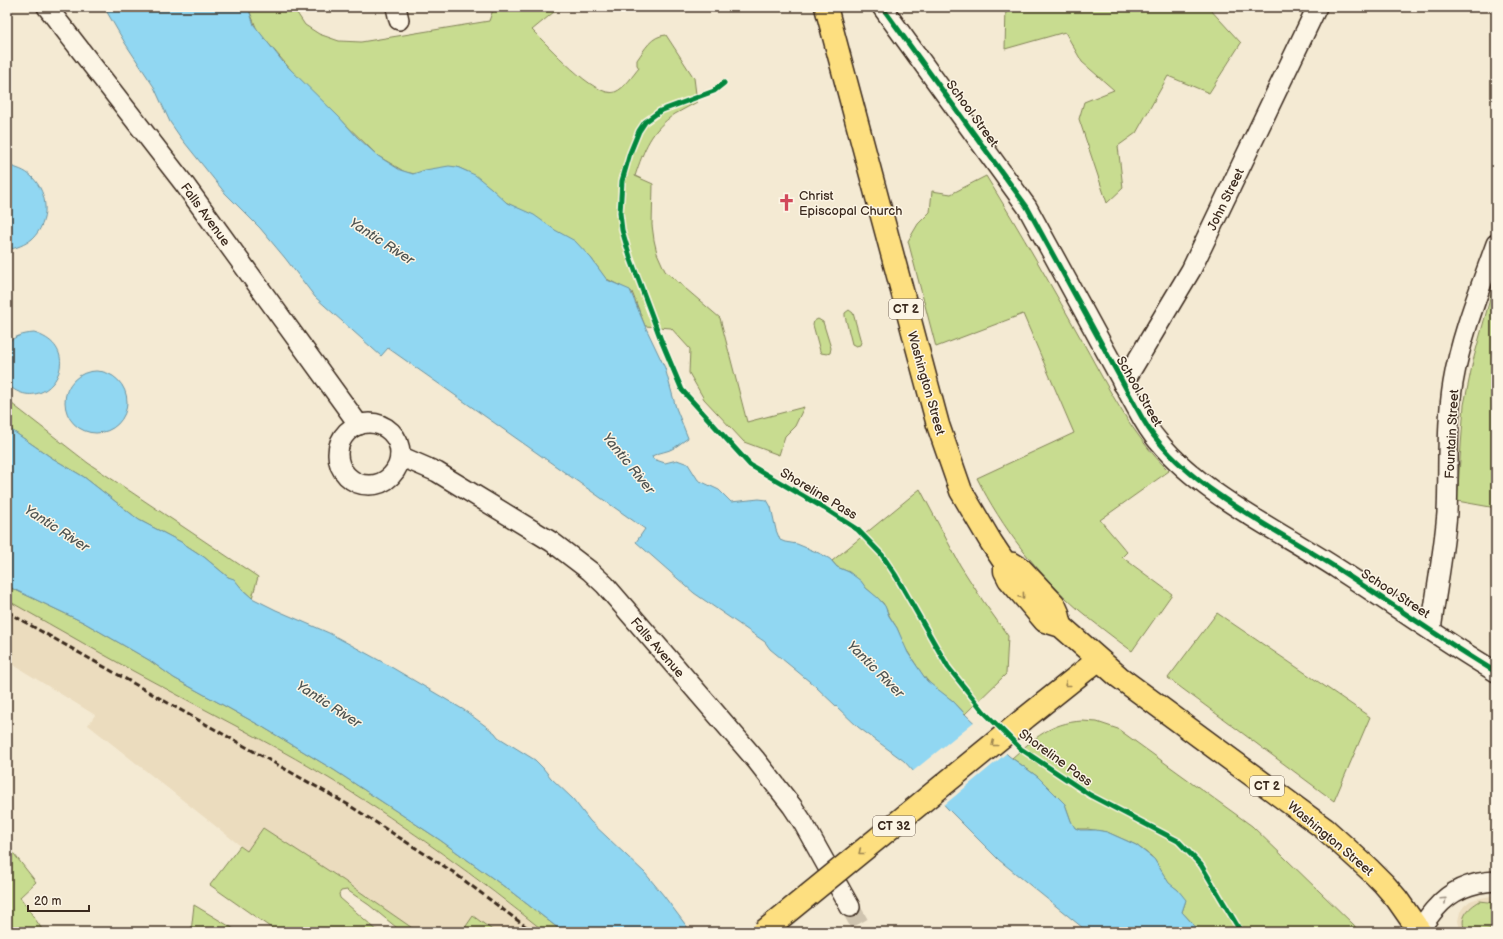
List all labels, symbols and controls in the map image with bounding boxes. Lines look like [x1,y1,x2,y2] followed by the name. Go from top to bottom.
[943,77,1002,150] street label: School Street
[1204,166,1248,233] street label: John Street
[177,180,234,249] street label: Falls Avenue
[799,188,902,219] place label: Christ Episcopal Church
[776,192,796,212] church icon: Christ Episcopal Church
[346,214,418,269] water label: Yantic River
[889,299,923,319] road number: CT 2
[904,330,949,437] street label: Washington Street
[1113,353,1166,430] street label: School Street
[1442,389,1462,479] street label: Fountain Street
[599,429,659,498] water label: Yantic River
[777,465,860,523] street label: Shoreline Pass
[21,501,93,556] water label: Yantic River
[1358,566,1433,622] street label: School Street
[1018,591,1025,599] one-way arrow
[627,614,688,681] street label: Falls Avenue
[844,637,908,702] water label: Yantic River
[293,677,365,732] water label: Yantic River
[1065,680,1072,687] one-way arrow
[1016,726,1096,790] street label: Shoreline Pass
[992,739,999,746] one-way arrow
[1250,776,1284,796] road number: CT 2
[1284,798,1377,879] street label: Washington Street
[873,816,915,836] road number: CT 32
[858,848,865,855] one-way arrow
[28,887,89,913] scale bar
[34,894,61,909] text: 20 m
[1439,898,1446,905] one-way arrow

